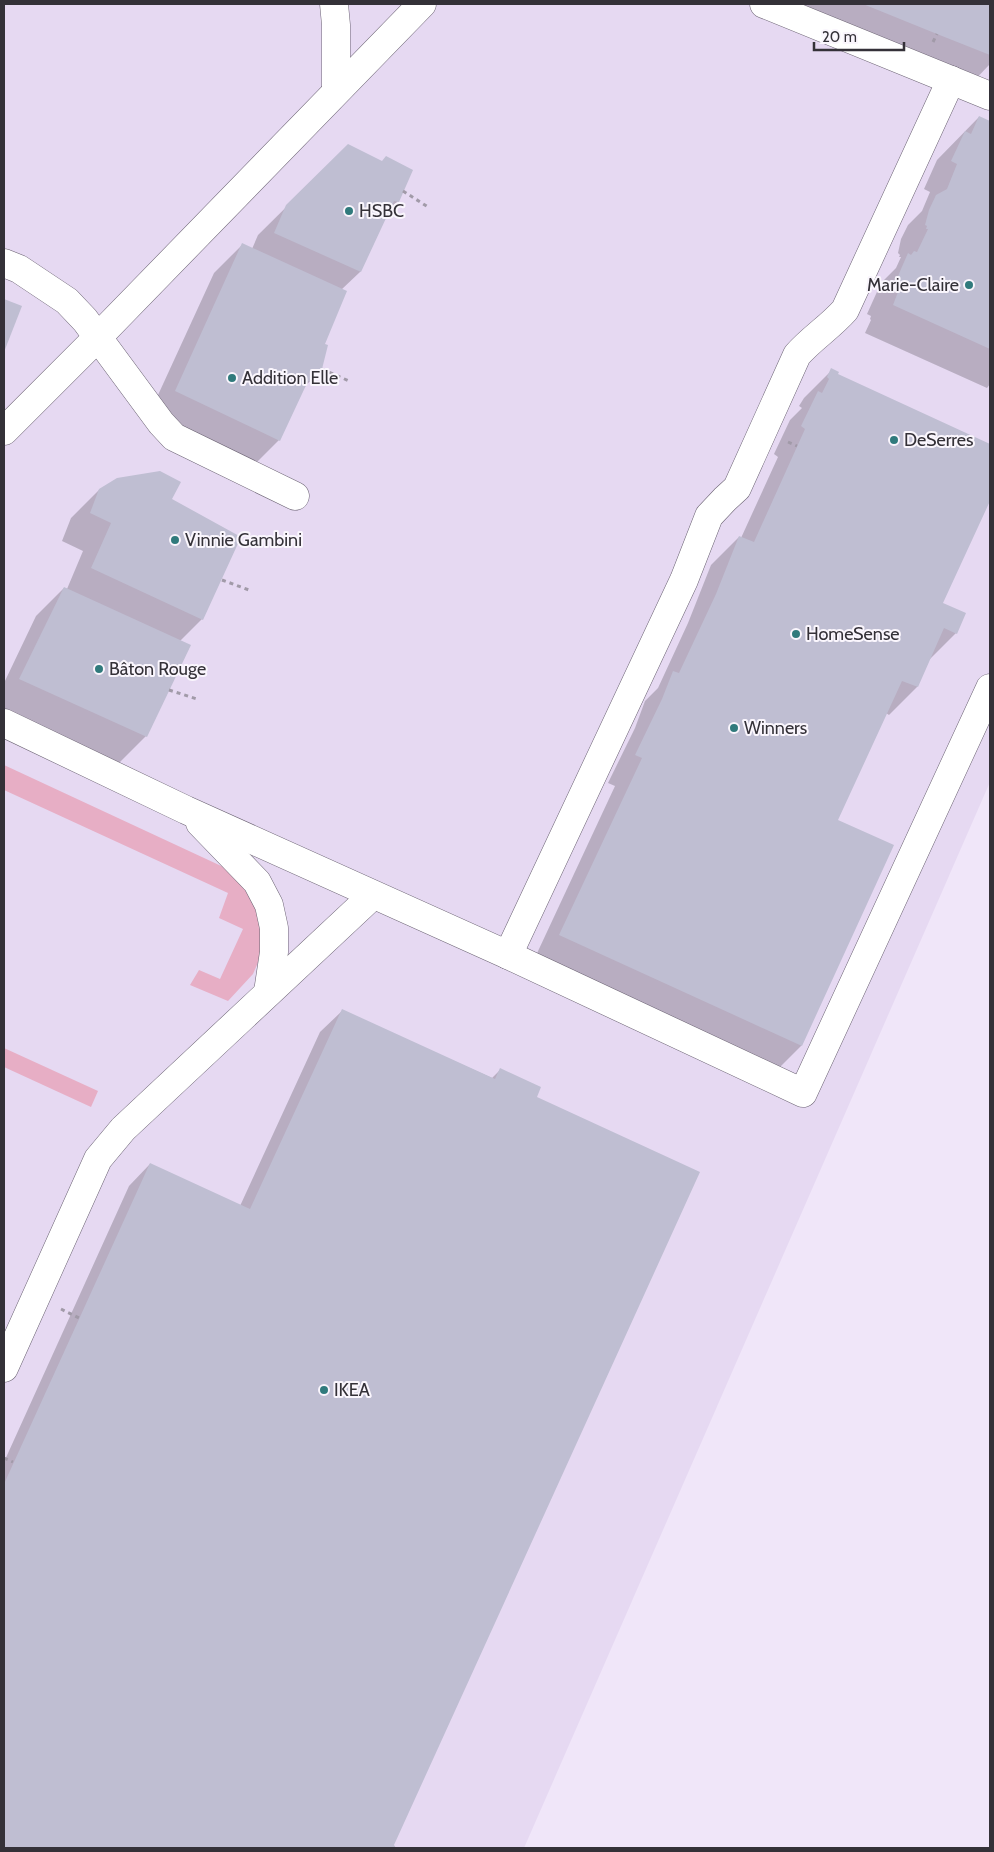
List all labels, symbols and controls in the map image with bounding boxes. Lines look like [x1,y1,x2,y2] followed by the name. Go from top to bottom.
[814,20,904,52] scale bar
[822,28,857,46] text: 20 m
[359,200,404,222] place label: HSBC
[343,205,355,217] marker: HSBC
[867,274,959,296] place label: Marie-Claire
[963,279,975,291] marker: Marie-Claire
[242,367,338,389] place label: Addition Elle
[226,372,238,384] marker: Addition Elle
[904,429,973,451] place label: DeSerres
[888,434,900,446] marker: DeSerres
[185,529,302,551] place label: Vinnie Gambini
[169,534,181,546] marker: Vinnie Gambini
[806,623,900,645] place label: HomeSense
[790,628,802,640] marker: HomeSense
[109,658,206,680] place label: Bâton Rouge
[93,663,105,675] marker: Bâton Rouge
[744,717,807,739] place label: Winners
[728,722,740,734] marker: Winners
[334,1379,370,1401] place label: IKEA
[318,1384,330,1396] marker: IKEA

